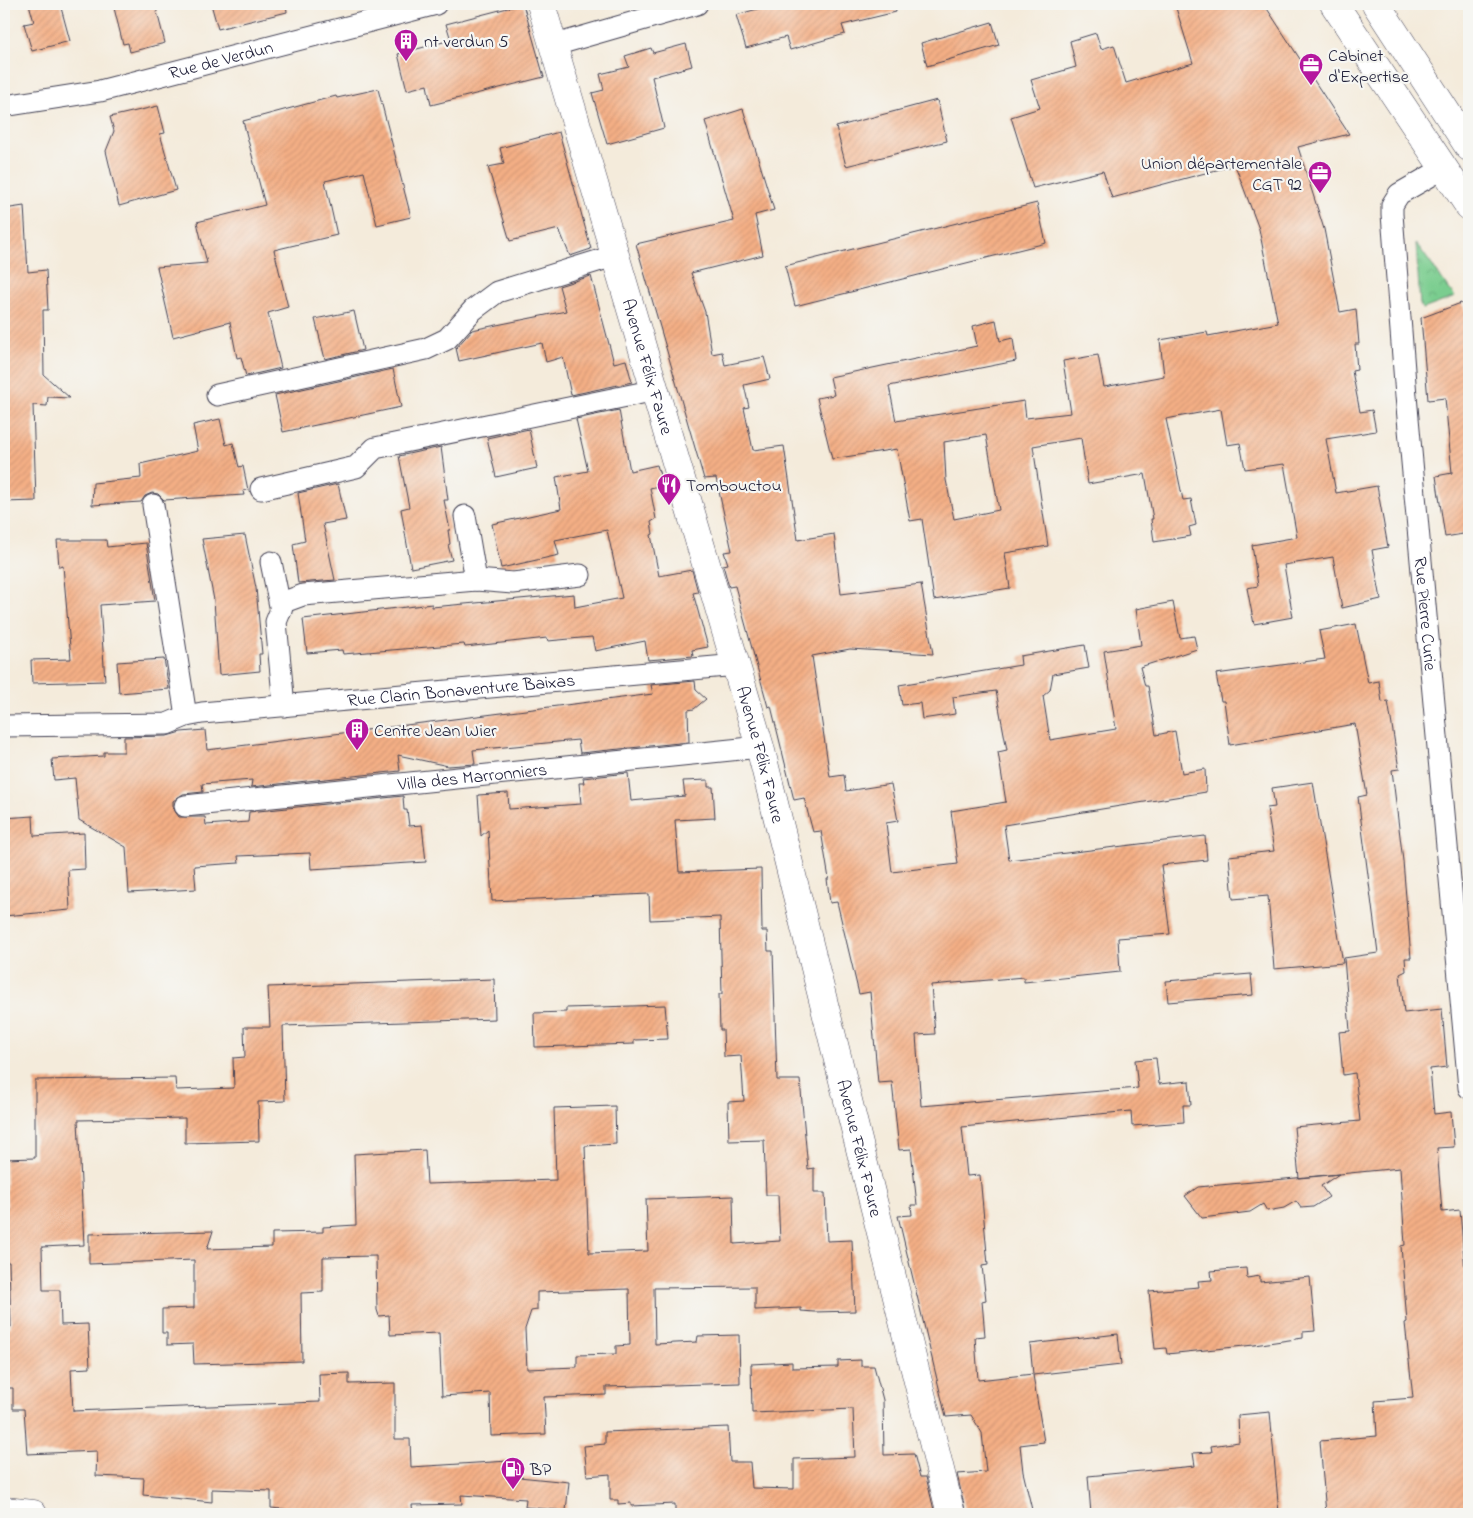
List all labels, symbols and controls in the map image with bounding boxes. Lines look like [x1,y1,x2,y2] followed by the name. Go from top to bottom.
[393,28,419,62] building icon: nt verdun 5
[424,30,509,56] place label: nt verdun 5
[166,36,276,88] street label: Rue de Verdun
[1328,44,1410,91] place label: Cabinet d'Expertise
[1298,52,1324,86] office icon: Cabinet d'Expertise
[1141,152,1303,199] place label: Union départementale CGT 92
[1307,160,1333,194] office icon: Union départementale CGT 92
[614,296,679,439] street label: Avenue Félix Faure
[656,472,682,506] restaurant icon: Tombouctou
[686,474,782,500] place label: Tombouctou
[1406,556,1442,673] street label: Rue Pierre Curie
[346,669,576,715] street label: Rue Clarin Bonaventure Baixas
[728,684,790,827] street label: Avenue Félix Faure
[344,717,370,751] building icon: Centre Jean Wier
[374,719,497,745] place label: Centre Jean Wier
[396,758,549,799] street label: Villa des Marronniers
[828,1077,888,1221] street label: Avenue Félix Faure
[500,1456,526,1490] fuel station icon: BP
[529,1458,552,1484] place label: BP

